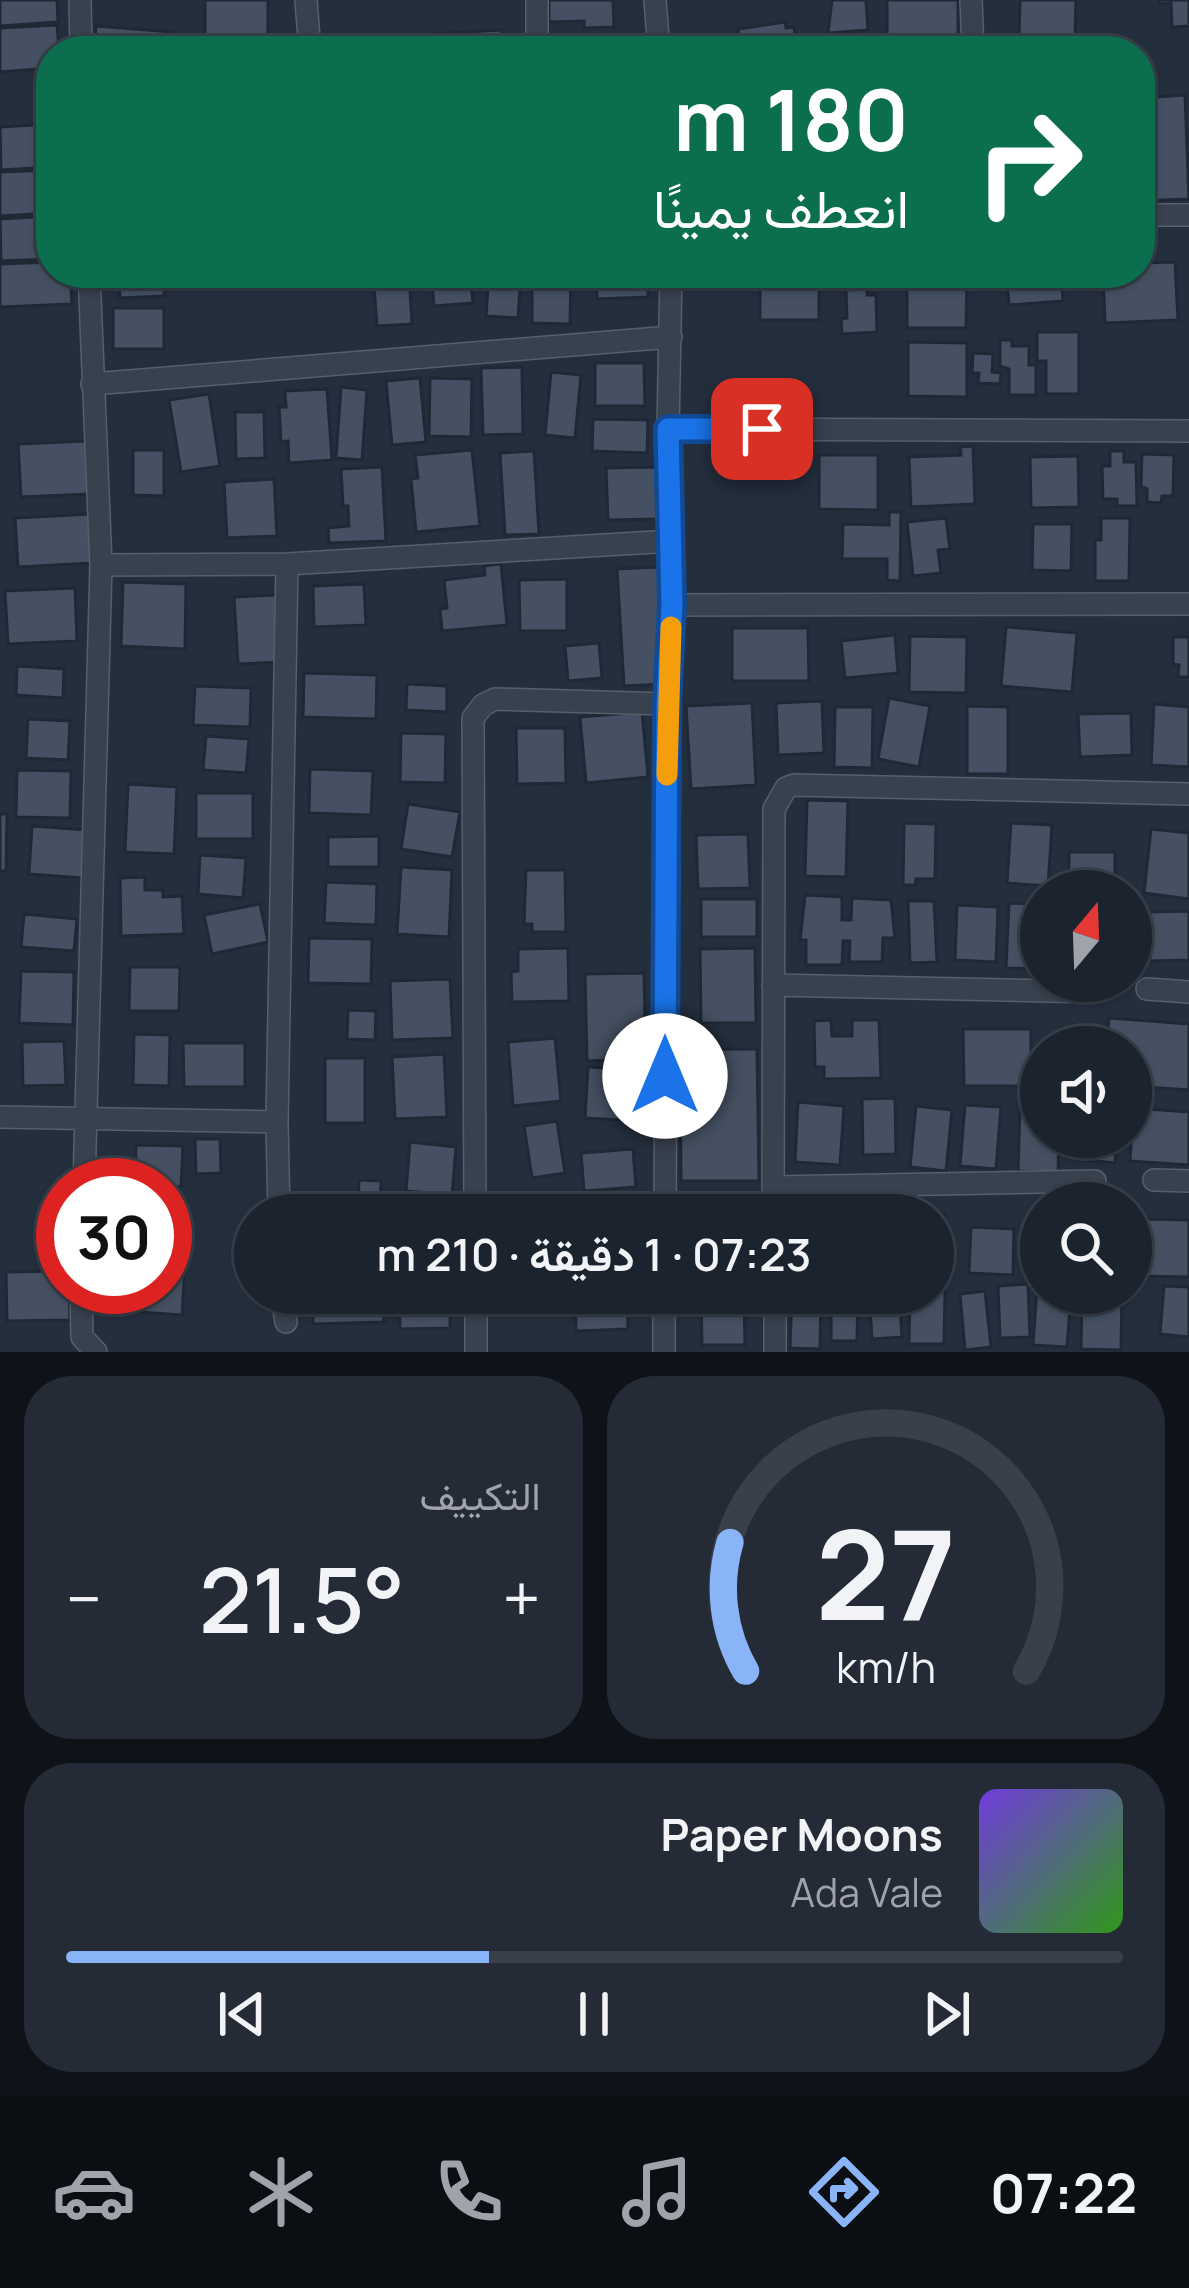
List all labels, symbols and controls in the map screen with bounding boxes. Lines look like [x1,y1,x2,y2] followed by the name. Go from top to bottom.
[673,61,909,176] text: 180 m
[951,84,1107,240] icon: right
[653,170,909,244] text: انعطف يمينًا
[711,378,813,480] pin
[729,396,795,462] icon: arrive
[1020,870,1152,1002] north arrow
[1020,870,1152,1314] map controls
[602,1013,728,1139] position arrow
[1020,1026,1152,1158] button: sound
[36,1158,192,1314] speed limit sign: 30
[1020,1182,1152,1314] button: search
[377,1223,811,1285] text: 07:23 · 1 دقيقة · 210 m
[420,1468,541,1522] text: التكييف
[815,1487,956,1657] text: 27
[199,1537,405,1660] text: 21.5°
[66,1553,102,1643] text: −
[502,1553,541,1643] text: +
[836,1636,936,1695] text: km/h
[661,1803,943,1865] text: Paper Moons
[790,1865,943,1919] text: Ada Vale
[209,1981,275,2047] icon: previous
[561,1981,627,2047] icon: pause
[914,1981,980,2047] icon: next
[52,2150,136,2234] icon: car
[239,2150,323,2234] icon: climate
[427,2150,511,2234] icon: phone
[615,2150,699,2234] icon: music
[802,2150,886,2234] icon: directions
[990,2155,1137,2229] text: 07:22

